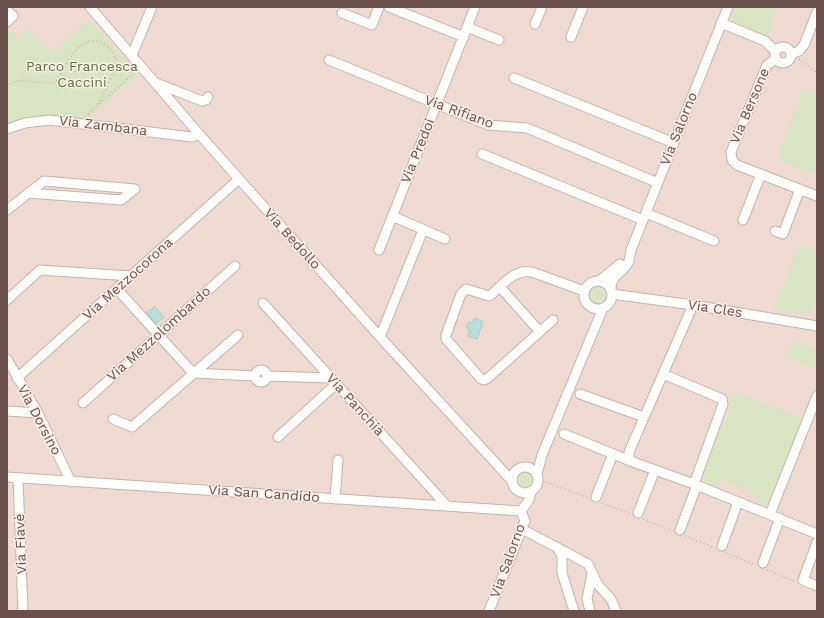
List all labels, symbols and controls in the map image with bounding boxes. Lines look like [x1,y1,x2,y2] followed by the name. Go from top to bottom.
[26,59,138,92] park label: Parco Francesca Caccini
[727,66,773,146] street label: Via Bersone
[657,90,701,168] street label: Via Salorno
[422,92,496,132] street label: Via Rifiano
[58,112,148,140] street label: Via Zambana
[397,116,439,186] street label: Via Predoi
[260,205,324,273] street label: Via Bedollo
[80,234,176,324] street label: Via Mezzocorona
[104,283,214,385] street label: Via Mezzolombardo
[687,296,743,322] street label: Via Cles
[322,370,388,440] street label: Via Panchià
[13,382,65,458] street label: Via Dorsino
[208,482,320,506] street label: Via San Candido
[12,513,30,575] street label: Via Fiavè
[487,522,529,600] street label: Via Salorno

